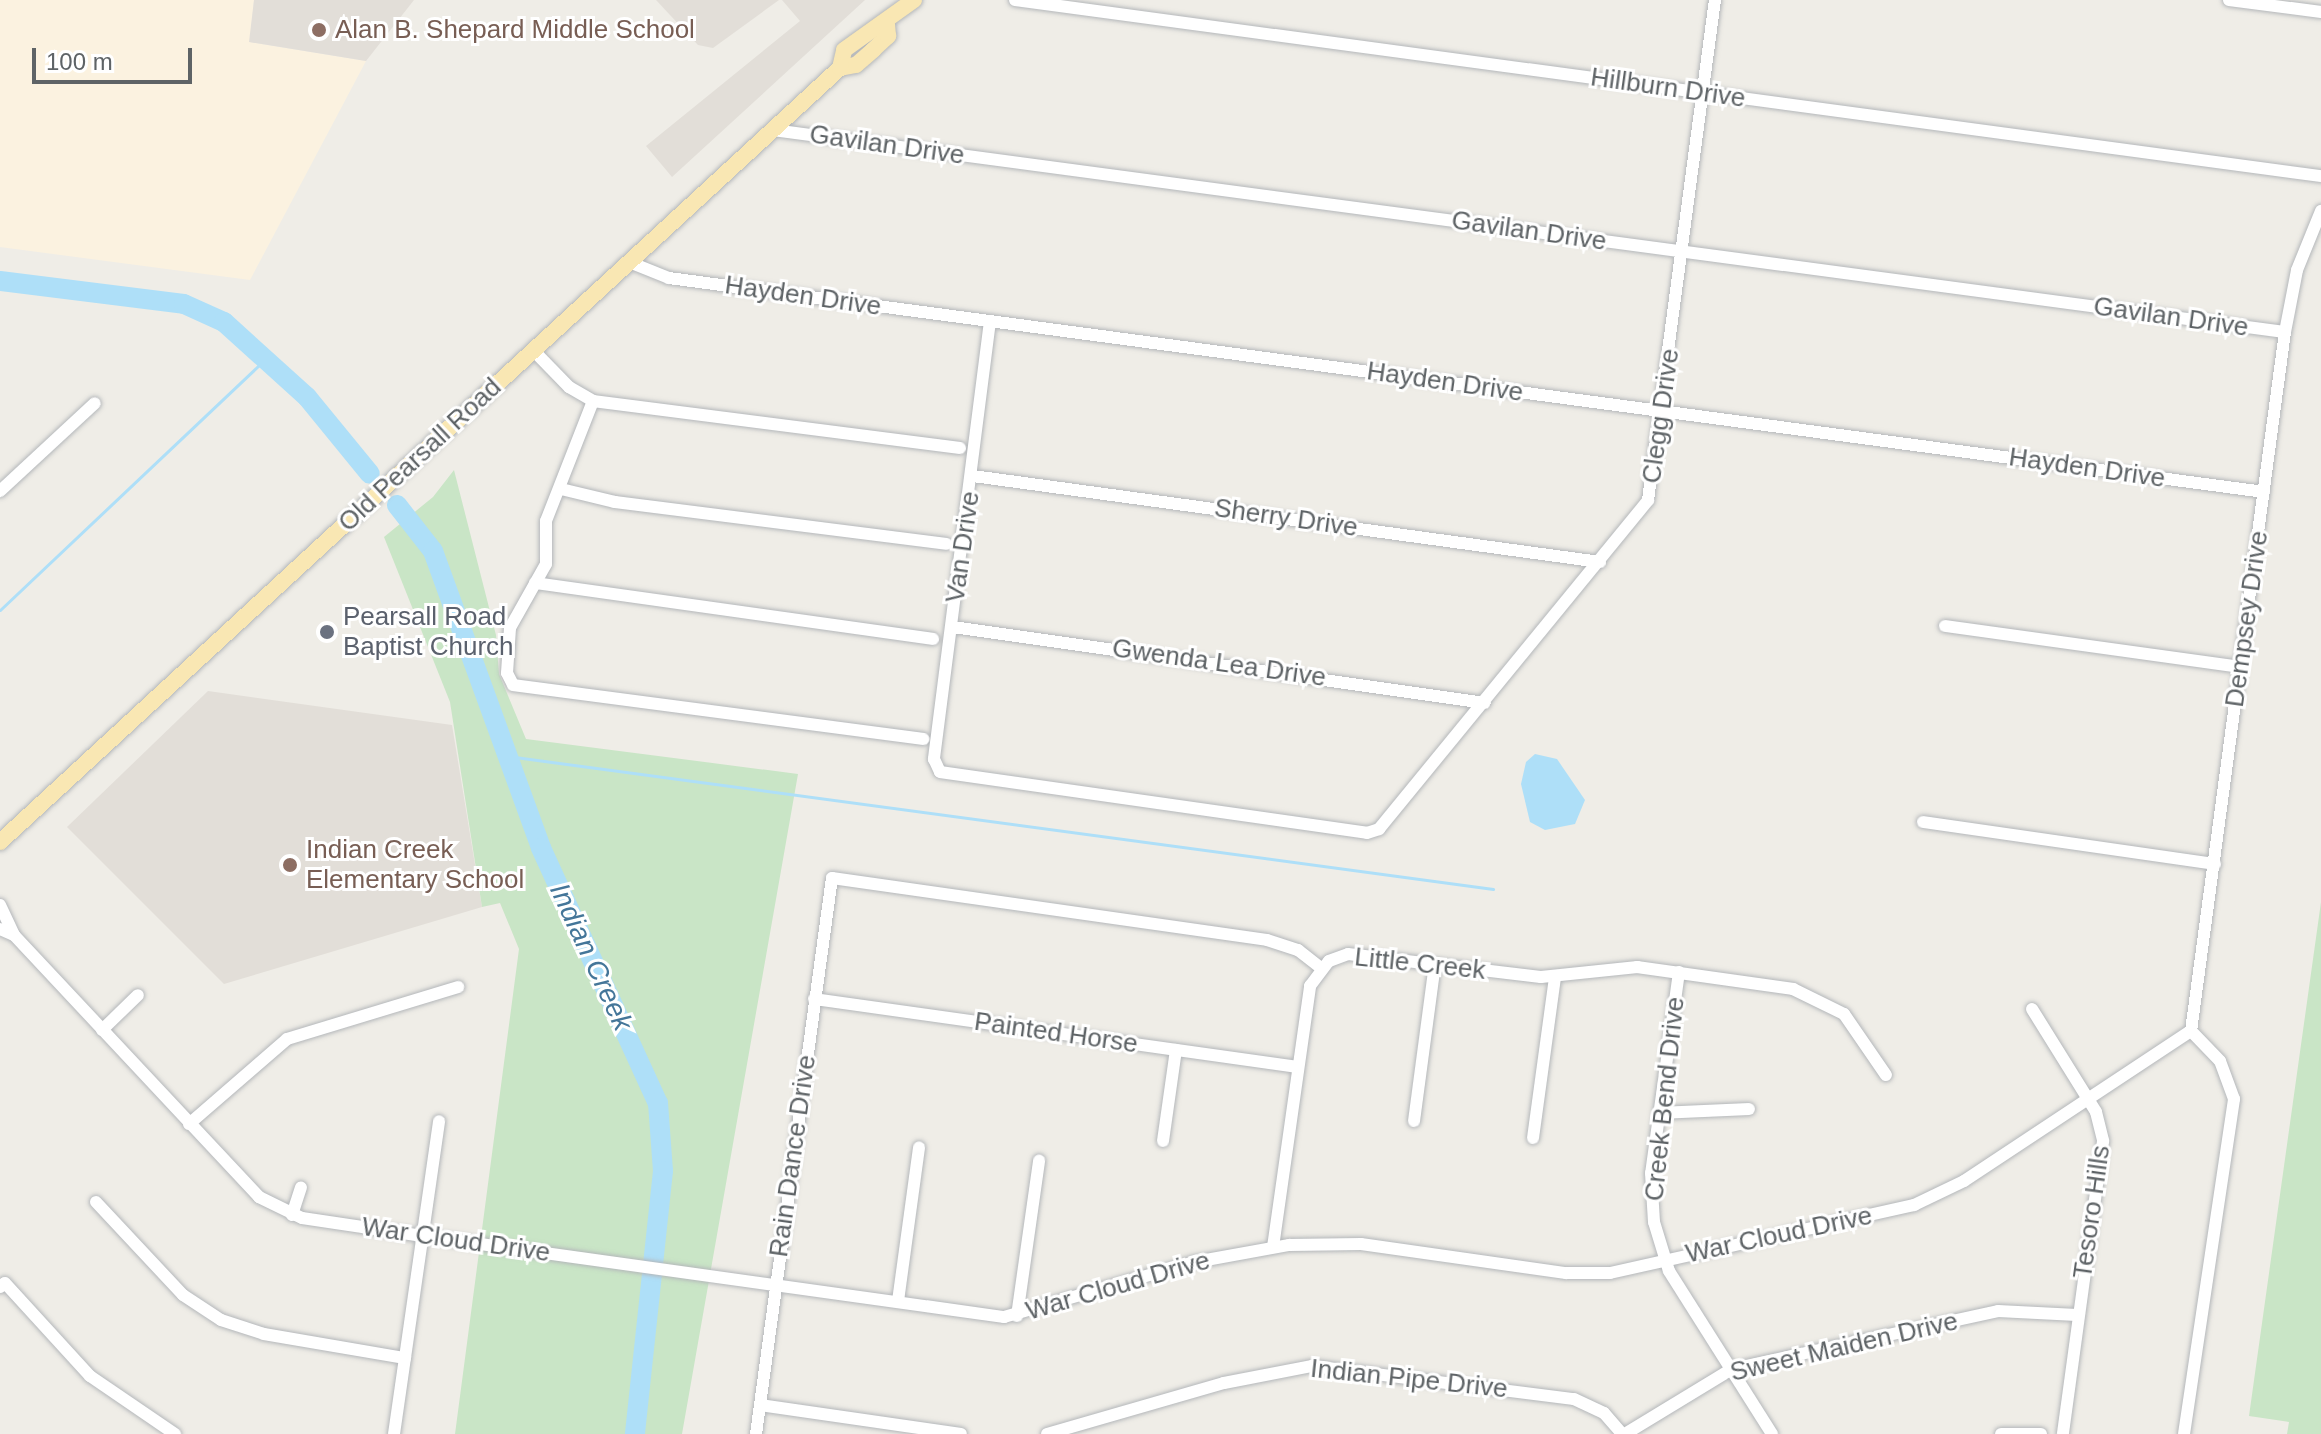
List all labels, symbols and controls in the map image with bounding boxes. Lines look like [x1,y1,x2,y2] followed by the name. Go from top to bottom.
[335,14,695,46] place label: Alan B. Shepard Middle School
[310,21,328,39] marker: Alan B. Shepard Middle School
[36,32,196,82] scale bar
[46,48,113,75] text: 100 m
[1589,62,1747,114] street label: Hillburn Drive
[808,119,966,171] street label: Gavilan Drive
[1450,205,1608,257] street label: Gavilan Drive
[723,270,883,322] street label: Hayden Drive
[2092,291,2250,343] street label: Gavilan Drive
[1636,347,1686,485] street label: Clegg Drive
[1365,356,1525,408] street label: Hayden Drive
[332,372,508,538] street label: Old Pearsall Road
[2007,442,2167,494] street label: Hayden Drive
[940,489,986,605] street label: Van Drive
[1212,492,1360,544] street label: Sherry Drive
[2219,529,2275,709] street label: Dempsey Drive
[343,601,514,662] place label: Pearsall Road Baptist Church
[318,623,336,641] marker: Pearsall Road Baptist Church
[1110,633,1328,693] street label: Gwenda Lea Drive
[306,834,524,896] place label: Indian Creek Elementary School
[281,856,299,874] marker: Indian Creek Elementary School
[542,878,640,1036] water label: Indian Creek
[1353,942,1487,986] street label: Little Creek
[1639,995,1691,1203] street label: Creek Bend Drive
[972,1006,1140,1060] street label: Painted Horse
[763,1053,823,1259] street label: Rain Dance Drive
[2067,1143,2117,1281] street label: Tesoro Hills
[1683,1200,1875,1270] street label: War Cloud Drive
[360,1211,552,1269] street label: War Cloud Drive
[1023,1245,1213,1327] street label: War Cloud Drive
[1727,1306,1961,1388] street label: Sweet Maiden Drive
[1309,1353,1509,1405] street label: Indian Pipe Drive

